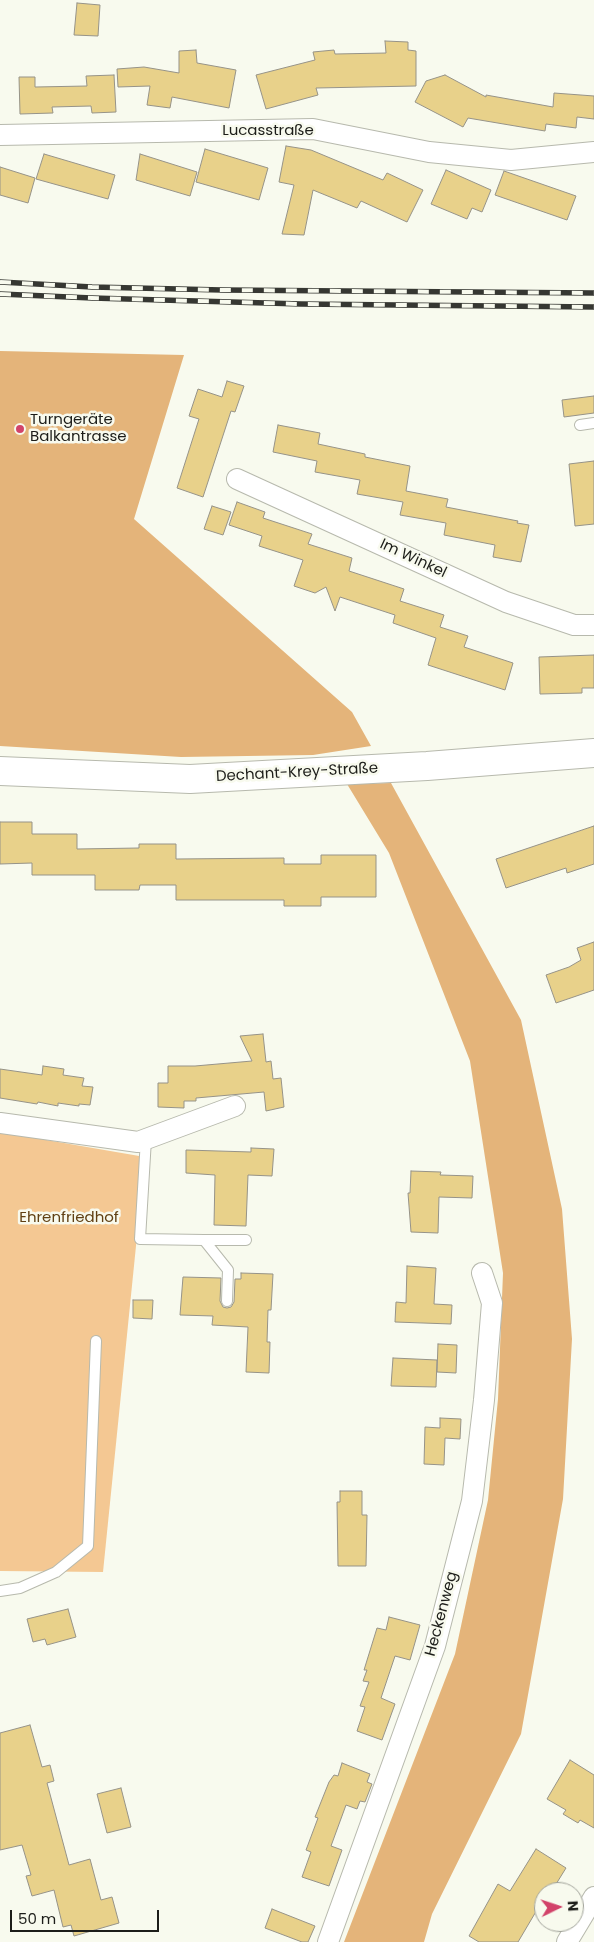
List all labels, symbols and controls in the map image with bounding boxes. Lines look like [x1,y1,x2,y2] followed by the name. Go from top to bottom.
[222,122,314,140] street label: Lucasstraße
[30,411,127,446] place label: Turngeräte Balkantrasse
[14,423,26,435] marker: Turngeräte Balkantrasse
[377,536,449,582] street label: Im Winkel
[216,760,378,786] street label: Dechant-Krey-Straße
[19,1209,119,1227] park label: Ehrenfriedhof
[422,1570,462,1658] street label: Heckenweg
[534,1882,584,1932] north arrow
[12,1900,161,1932] scale bar
[563,1900,583,1912] text: N
[18,1908,56,1929] text: 50 m

